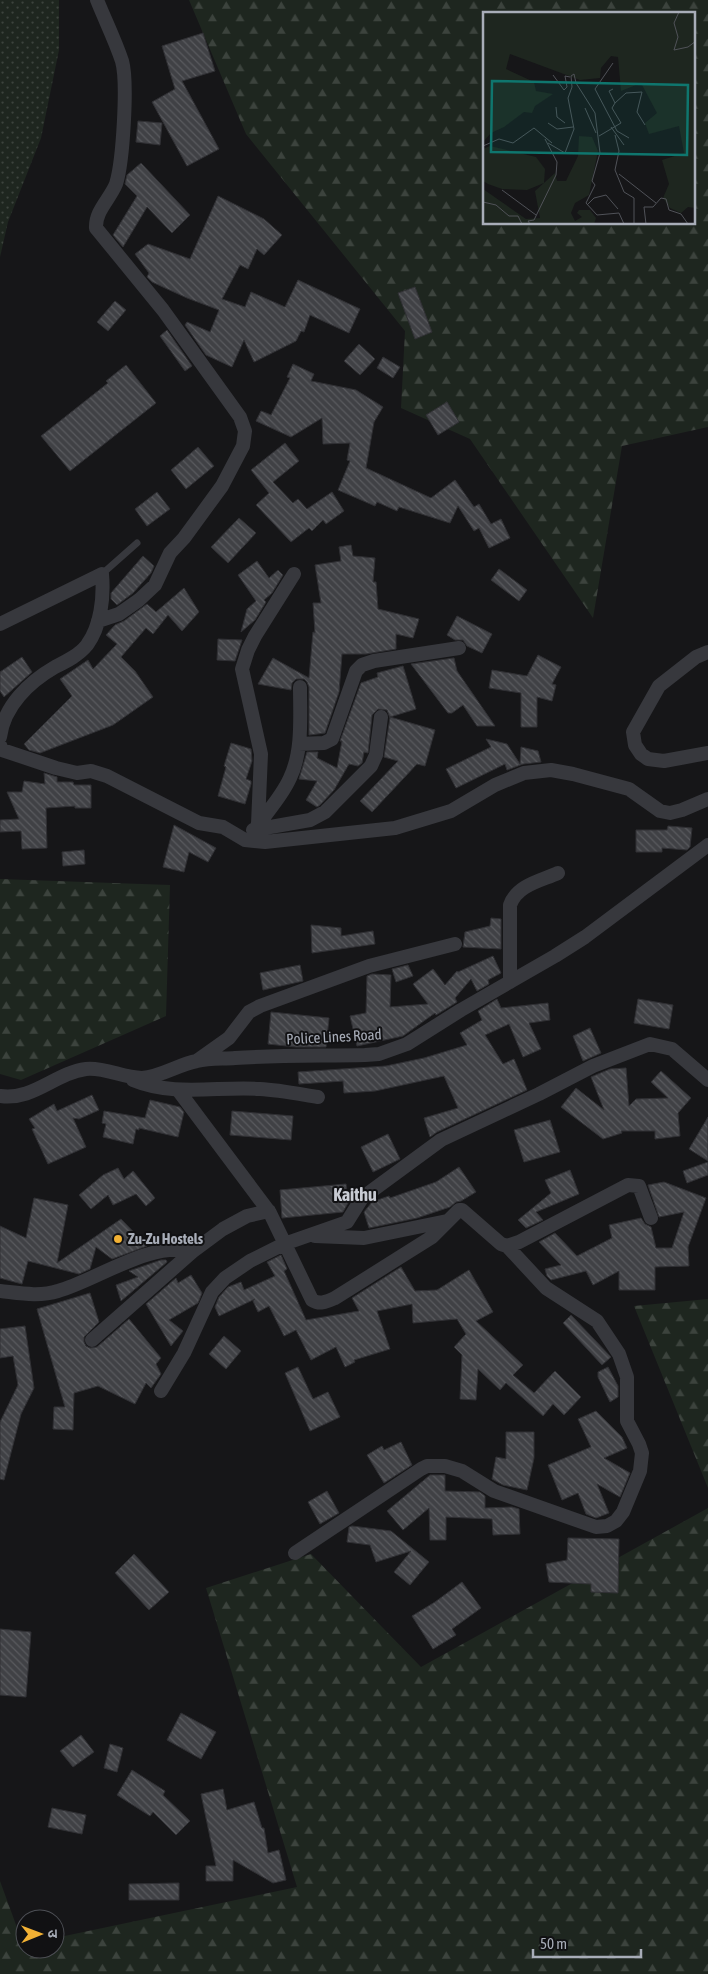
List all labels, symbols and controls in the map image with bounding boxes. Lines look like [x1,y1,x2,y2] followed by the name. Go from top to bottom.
[483,12,696,225] inset map
[286,1026,382,1047] street label: Police Lines Road
[333,1184,377,1205] district label: Kaithu
[128,1230,204,1247] place label: Zu-Zu Hostels
[112,1233,124,1245] marker: Zu-Zu Hostels
[15,1909,65,1959] north arrow
[533,1926,640,1958] scale bar
[45,1930,61,1939] text: उ
[540,1935,567,1952] text: 50 m

